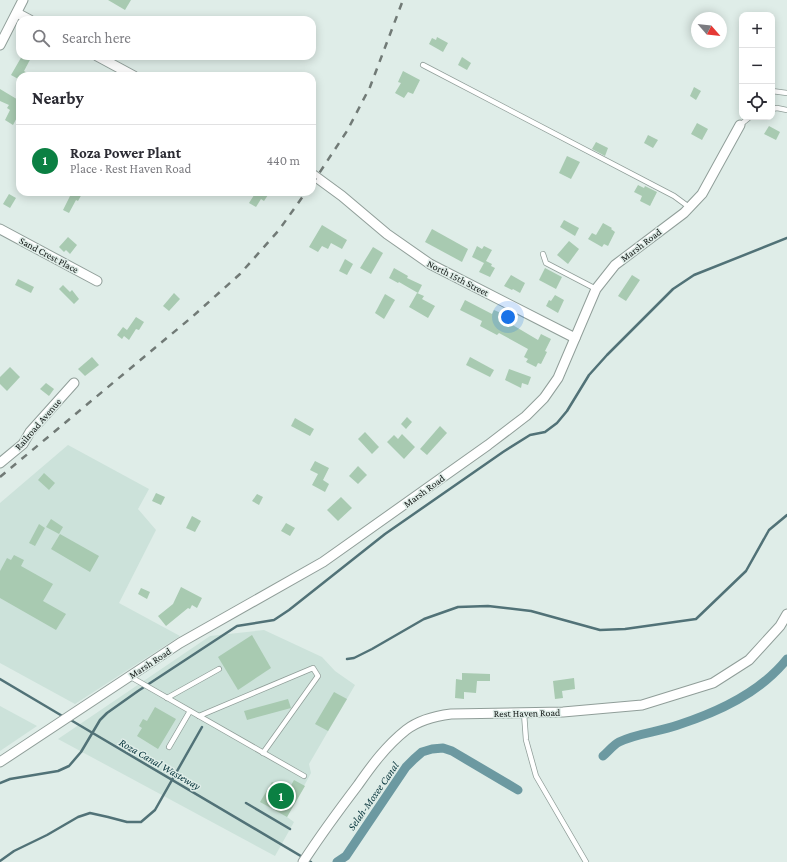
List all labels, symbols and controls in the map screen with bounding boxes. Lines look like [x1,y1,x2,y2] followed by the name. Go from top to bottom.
[691,12,727,48] north arrow
[739,12,775,120] map controls
[739,12,775,48] button: +
[16,16,316,60] search box
[30,27,52,49] icon: search
[62,30,131,46] text: Search here
[739,48,775,84] button: −
[739,84,775,120] button: locate
[32,89,84,108] text: Nearby
[70,145,181,161] text: Roza Power Plant
[43,153,47,168] text: 1
[266,153,300,168] text: 440 m
[70,161,191,176] text: Place · Rest Haven Road
[619,226,664,264] street label: Marsh Road
[18,235,81,275] street label: Sand Crest Place
[425,258,491,299] street label: North 15th Street
[498,307,518,327] your location
[13,395,64,452] street label: Railroad Avenue
[401,472,447,510] street label: Marsh Road
[127,645,174,681] street label: Marsh Road
[494,707,561,719] street label: Rest Haven Road
[117,736,203,793] water label: Roza Canal Wasteway
[345,759,401,832] water label: Selah-Moxee Canal
[268,781,294,811] pin: 1

